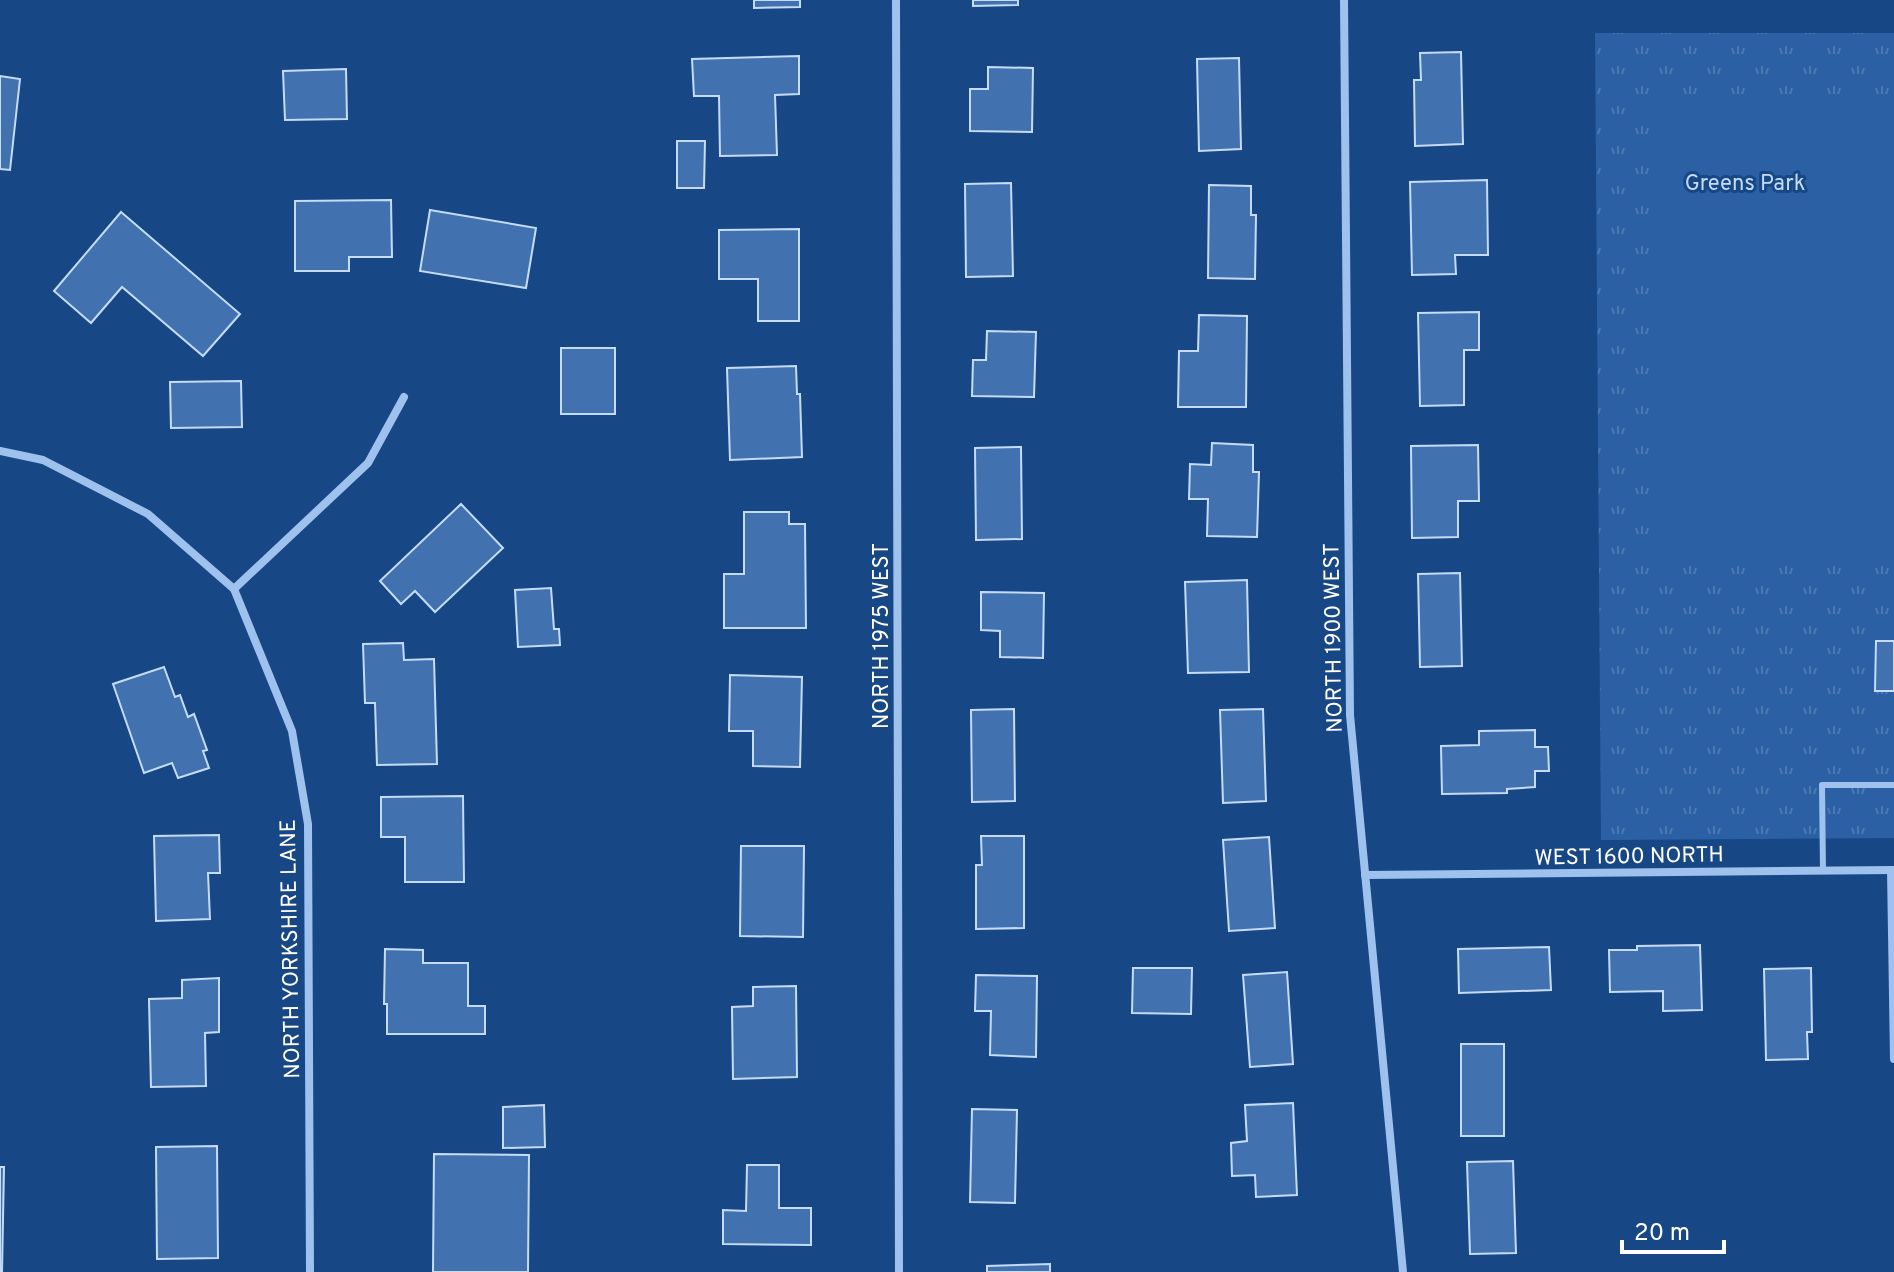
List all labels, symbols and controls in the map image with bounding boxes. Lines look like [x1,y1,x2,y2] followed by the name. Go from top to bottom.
[1685,171,1805,198] park label: Greens Park
[869,543,896,729] street label: NORTH 1975 WEST
[1319,543,1350,733] street label: NORTH 1900 WEST
[276,819,307,1079] street label: NORTH YORKSHIRE LANE
[1534,842,1724,873] street label: WEST 1600 NORTH
[1622,1204,1724,1254] scale bar
[1634,1219,1690,1249] text: 20 m

